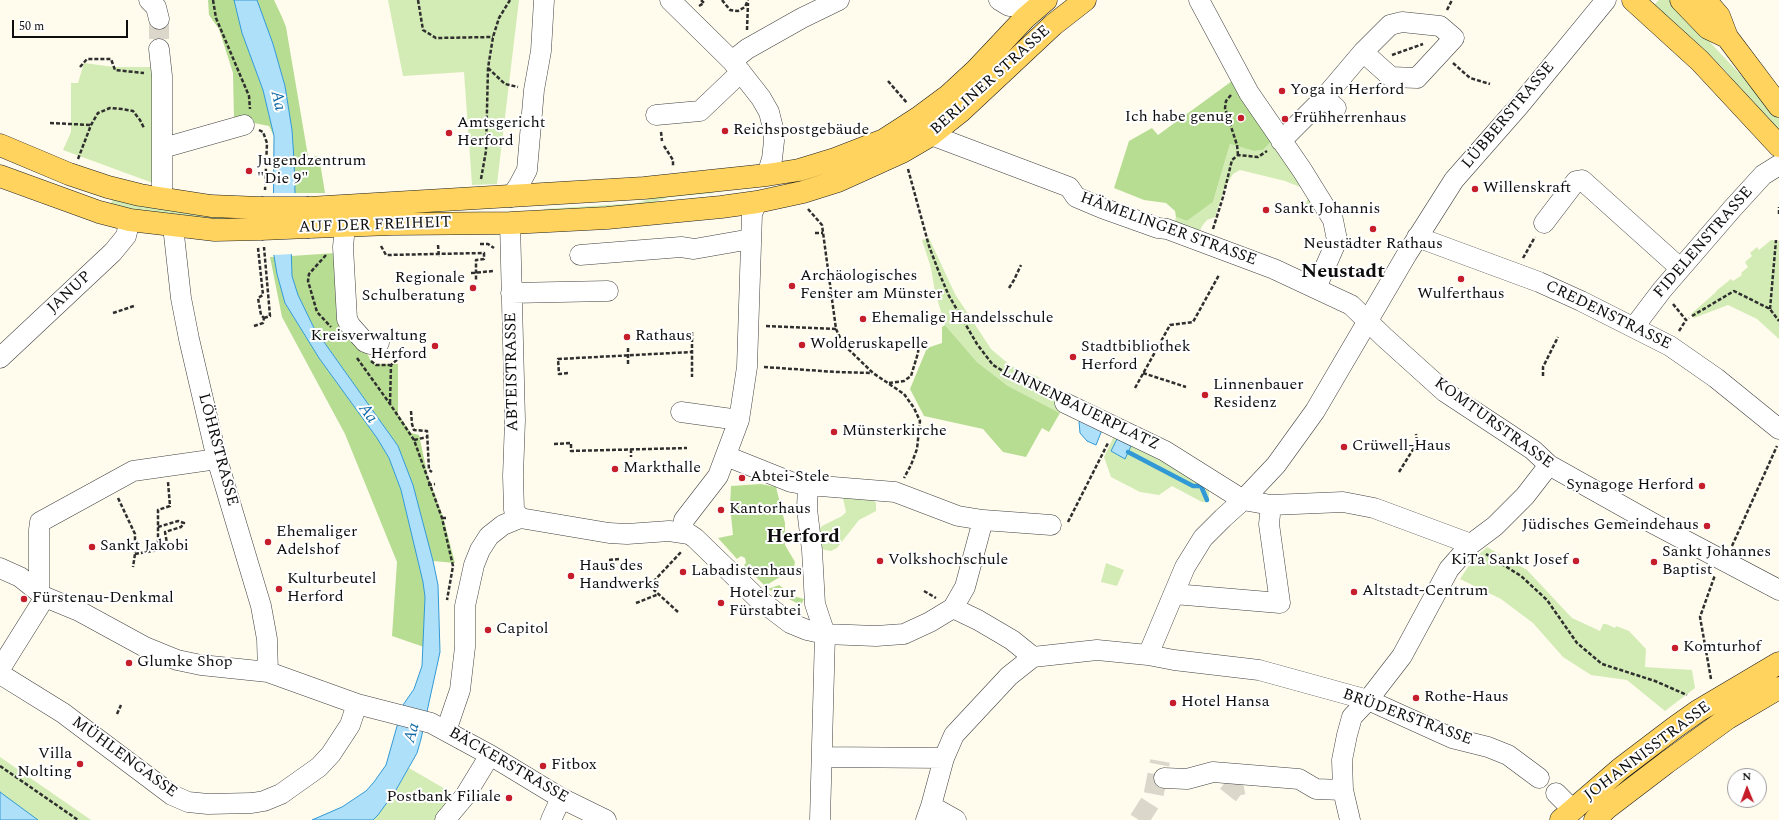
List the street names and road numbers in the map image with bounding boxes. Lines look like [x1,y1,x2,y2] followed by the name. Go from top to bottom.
[927,22,1055,140] street label: BERLINER STRASSE
[1459,59,1559,173] street label: LÜBBERSTRASSE
[1650,183,1758,303] street label: FIDELENSTRASSE
[1077,189,1259,271] street label: HÄMELINGER STRASSE
[298,214,452,238] street label: AUF DER FREIHEIT
[44,268,96,318] street label: JANUP
[1542,277,1674,355] street label: CREDENSTRASSE
[502,312,524,432] street label: ABTEISTRASSE
[998,363,1162,455] street label: LINNENBAUERPLATZ
[1430,374,1556,474] street label: KOMTURSTRASSE
[193,392,241,508] street label: LÖHRSTRASSE
[1340,686,1474,750] street label: BRÜDERSTRASSE
[1581,698,1715,806] street label: JOHANNISSTRASSE
[67,713,181,803] street label: MÜHLENGASSE
[445,724,571,808] street label: BÄCKERSTRASSE

